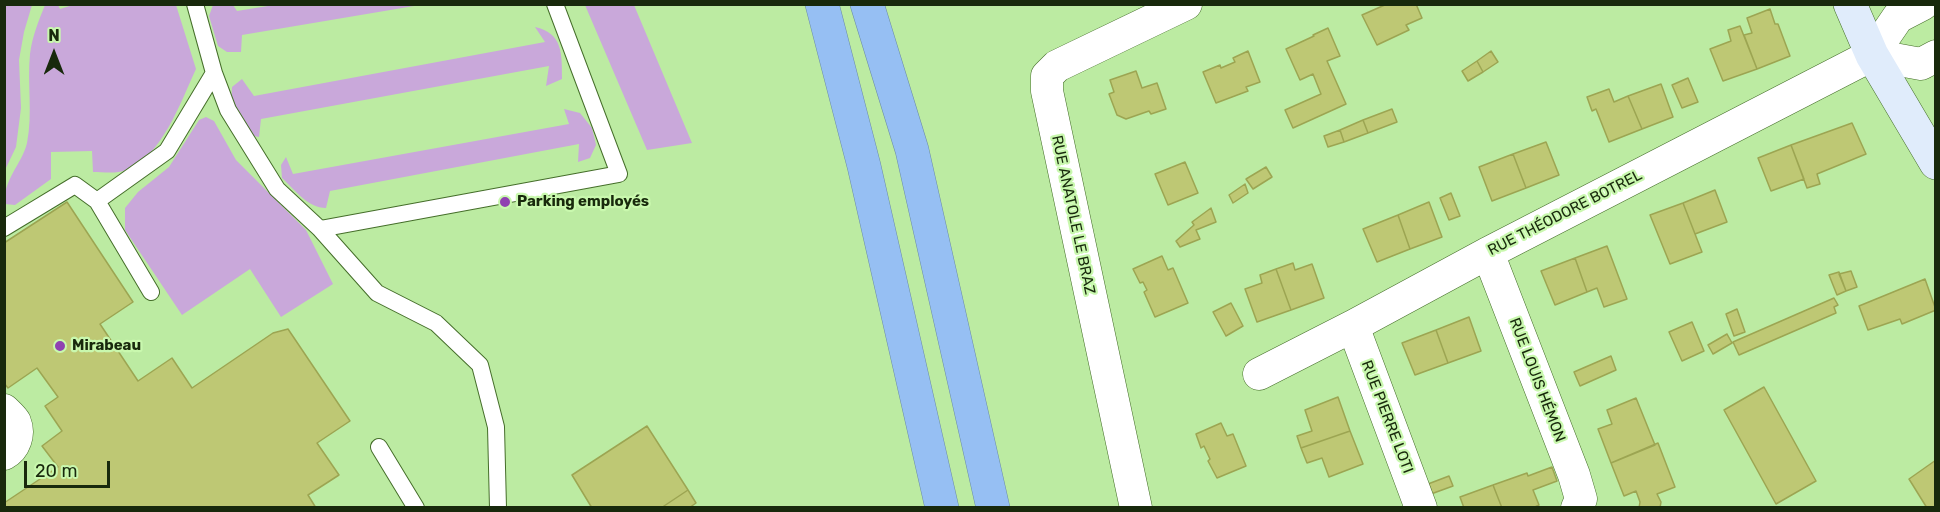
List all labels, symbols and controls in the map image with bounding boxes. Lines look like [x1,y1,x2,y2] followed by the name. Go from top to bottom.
[24,24,84,84] north arrow
[48,26,60,45] text: N
[1047,134,1099,296] street label: RUE ANATOLE LE BRAZ
[1485,166,1645,260] street label: RUE THÉODORE BOTREL
[517,193,649,211] place label: Parking employés
[498,195,512,209] marker: Parking employés
[1505,315,1569,445] street label: RUE LOUIS HÉMON
[72,337,141,355] place label: Mirabeau
[53,339,67,353] marker: Mirabeau
[1357,358,1417,476] street label: RUE PIERRE LOTI
[27,449,112,487] scale bar
[35,460,77,482] text: 20 m

